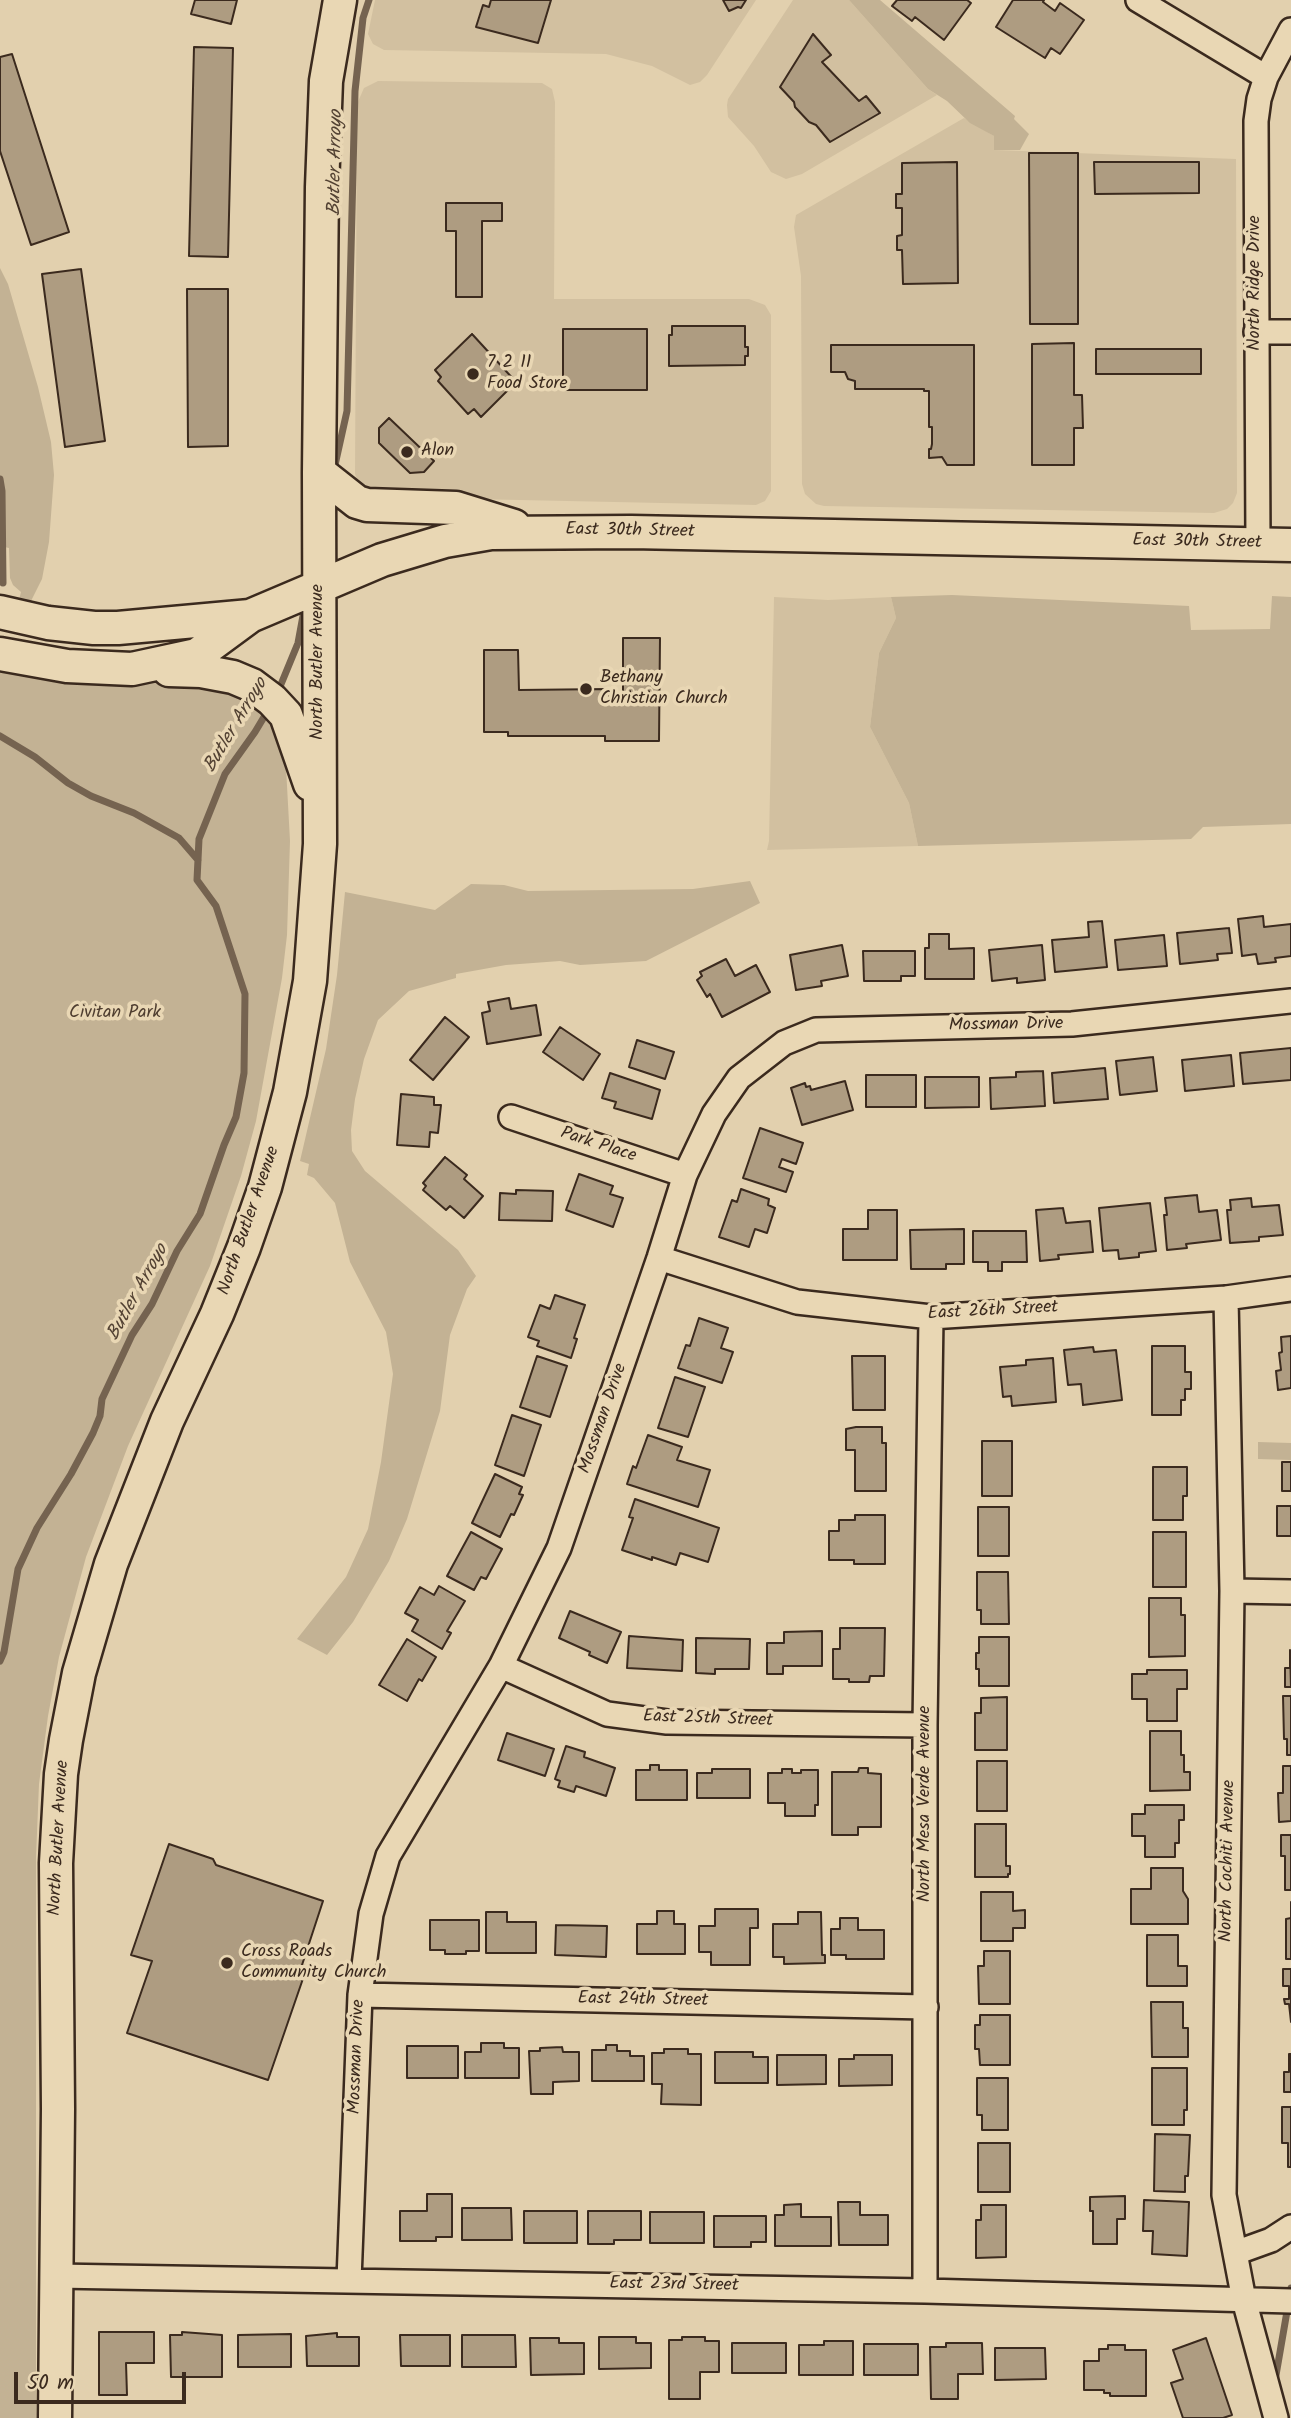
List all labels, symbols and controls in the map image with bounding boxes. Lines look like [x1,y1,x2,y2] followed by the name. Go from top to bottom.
[325,110,349,216] water label: Butler Arroyo
[1245,215,1267,351] street label: North Ridge Drive
[487,353,568,396] place label: 7 2 11 Food Store
[465,366,481,382] marker: 7 2 11 Food Store
[421,441,454,463] place label: Alon
[399,444,415,460] marker: Alon
[565,520,695,544] street label: East 30th Street
[1132,531,1262,555] street label: East 30th Street
[308,584,330,740] street label: North Butler Avenue
[600,668,728,710] place label: Bethany Christian Church
[200,675,274,777] water label: Butler Arroyo
[578,681,594,697] marker: Bethany Christian Church
[69,1003,161,1025] park label: Civitan Park
[948,1014,1064,1038] street label: Mossman Drive
[557,1124,639,1168] street label: Park Place
[214,1144,286,1298] street label: North Butler Avenue
[103,1241,175,1345] water label: Butler Arroyo
[927,1298,1059,1326] street label: East 26th Street
[575,1361,633,1477] street label: Mossman Drive
[915,1706,937,1902] street label: North Mesa Verde Avenue
[642,1707,774,1733] street label: East 25th Street
[45,1760,75,1916] street label: North Butler Avenue
[1217,1780,1241,1942] street label: North Cochiti Avenue
[241,1942,386,1984] place label: Cross Roads Community Church
[219,1955,235,1971] marker: Cross Roads Community Church
[577,1989,709,2013] street label: East 24th Street
[345,1999,371,2115] street label: Mossman Drive
[609,2274,739,2298] street label: East 23rd Street
[18,2358,189,2402] scale bar
[27,2367,74,2400] text: 50 m

